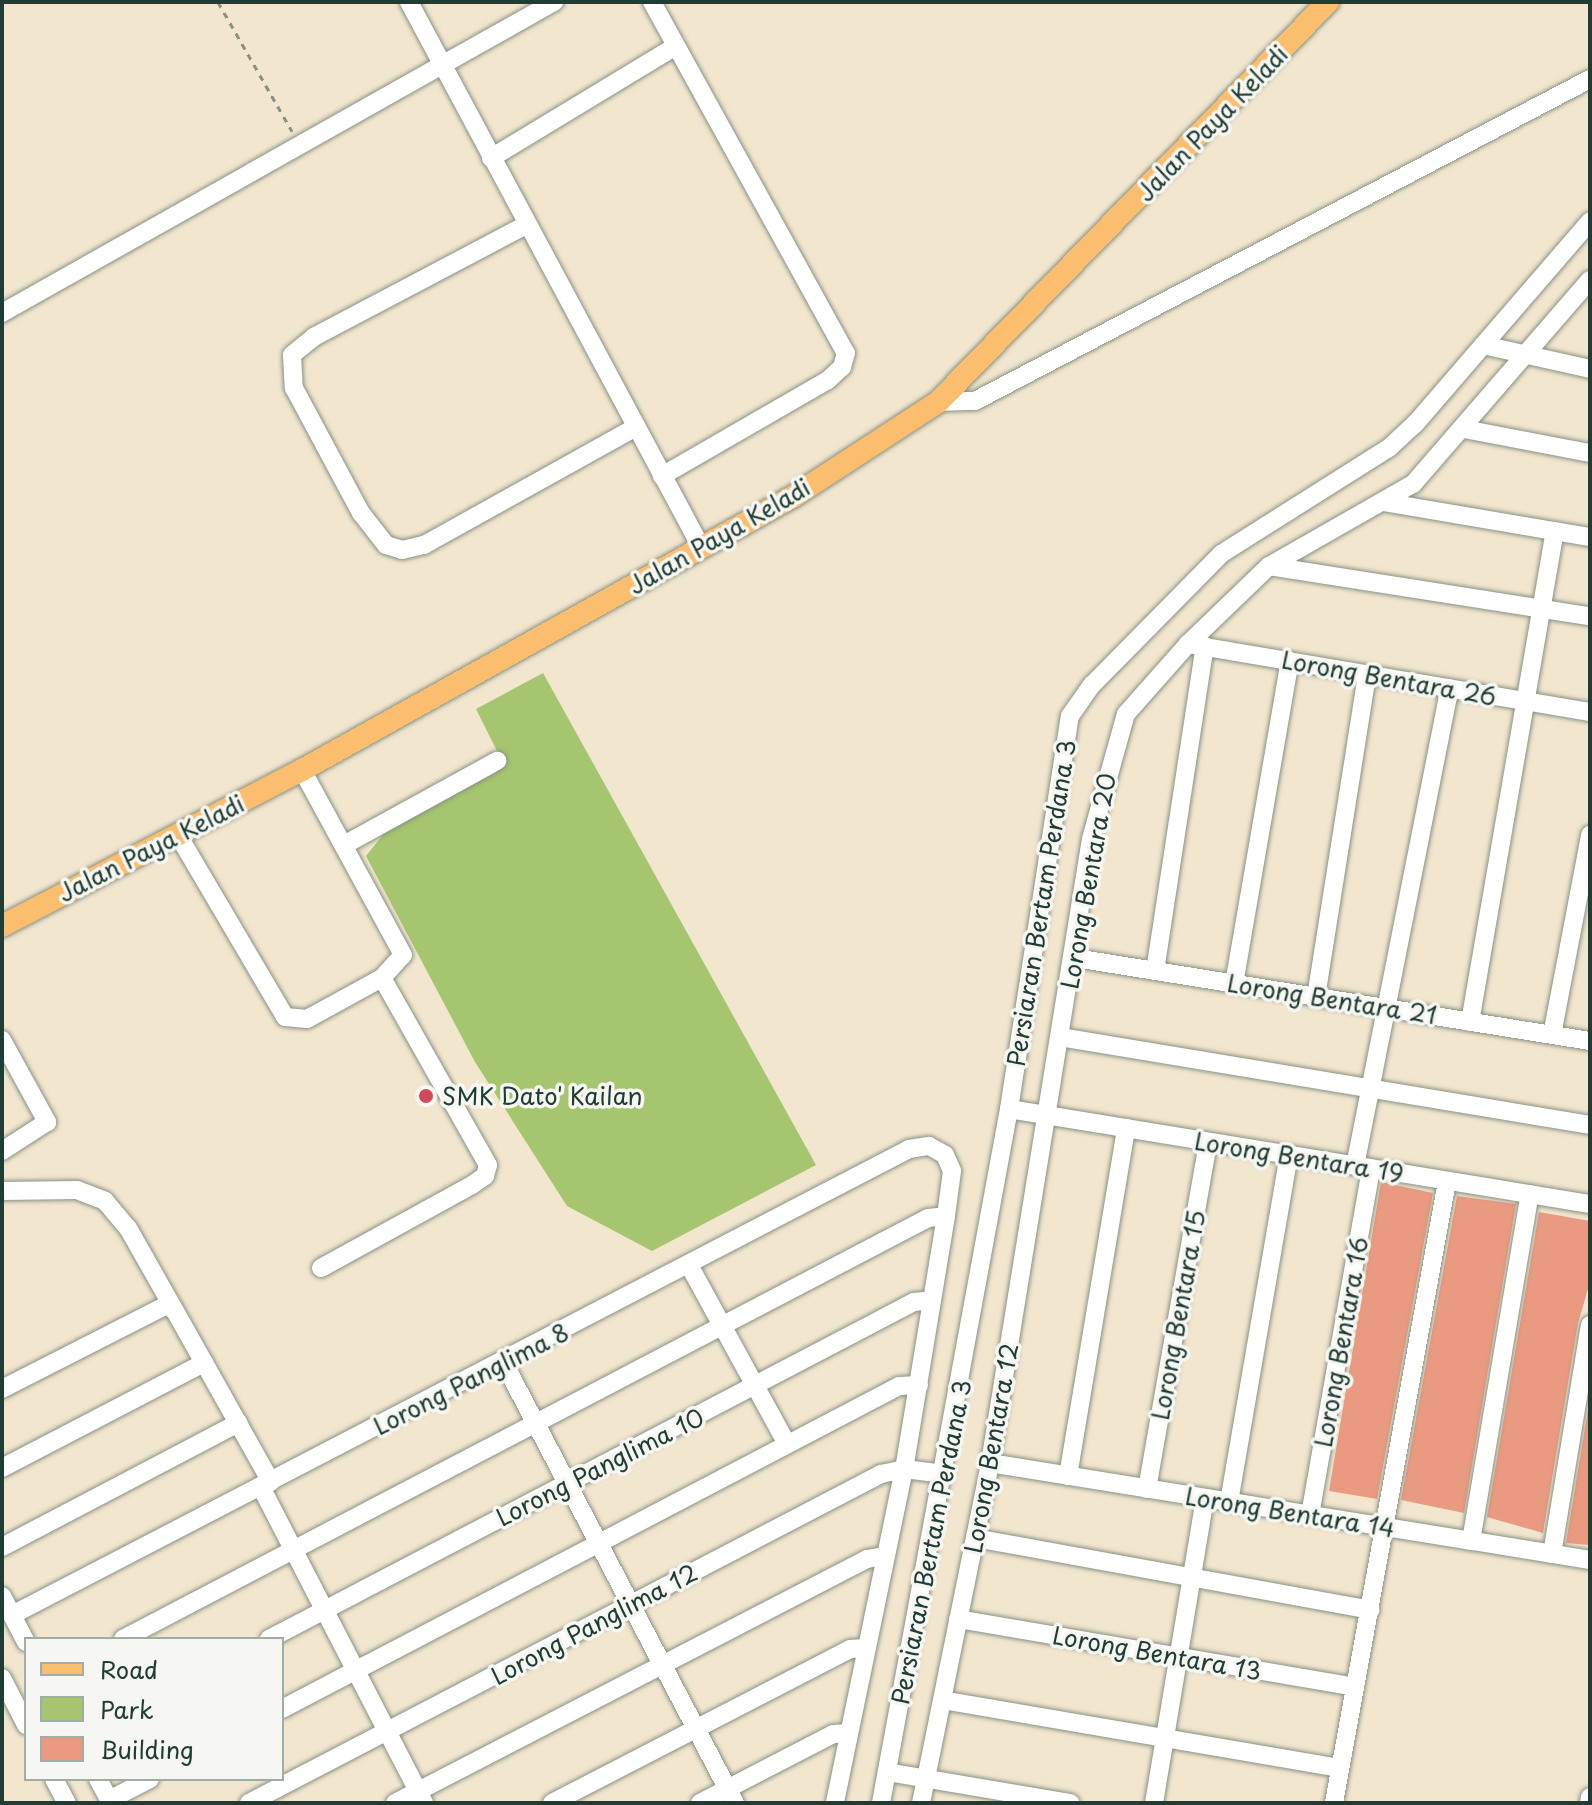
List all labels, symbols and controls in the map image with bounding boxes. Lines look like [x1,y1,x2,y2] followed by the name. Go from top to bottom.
[1130,38,1294,208] street label: Jalan Paya Keladi
[622,472,816,600] street label: Jalan Paya Keladi
[1279,645,1499,711] street label: Lorong Bentara 26
[1001,737,1081,1069] street label: Persiaran Bertam Perdana 3
[1055,770,1121,992] street label: Lorong Bentara 20
[52,788,250,908] street label: Jalan Paya Keladi
[1224,968,1440,1030] street label: Lorong Bentara 21
[442,1082,646,1110] place label: SMK Dato' Kailan
[417,1087,435,1105] marker: SMK Dato' Kailan
[1193,1126,1405,1188] street label: Lorong Bentara 19
[1145,1208,1211,1422] street label: Lorong Bentara 15
[1308,1235,1374,1449] street label: Lorong Bentara 16
[369,1317,573,1441] street label: Lorong Panglima 8
[958,1340,1024,1556] street label: Lorong Bentara 12
[885,1376,977,1708] street label: Persiaran Bertam Perdana 3
[492,1402,708,1532] street label: Lorong Panglima 10
[1183,1481,1397,1543] street label: Lorong Bentara 14
[487,1558,701,1690] street label: Lorong Panglima 12
[1050,1620,1264,1686] street label: Lorong Bentara 13
[24,1637,284,1781] legend
[100,1651,158,1687] text: Road
[100,1691,154,1727] text: Park
[100,1731,194,1767] text: Building

